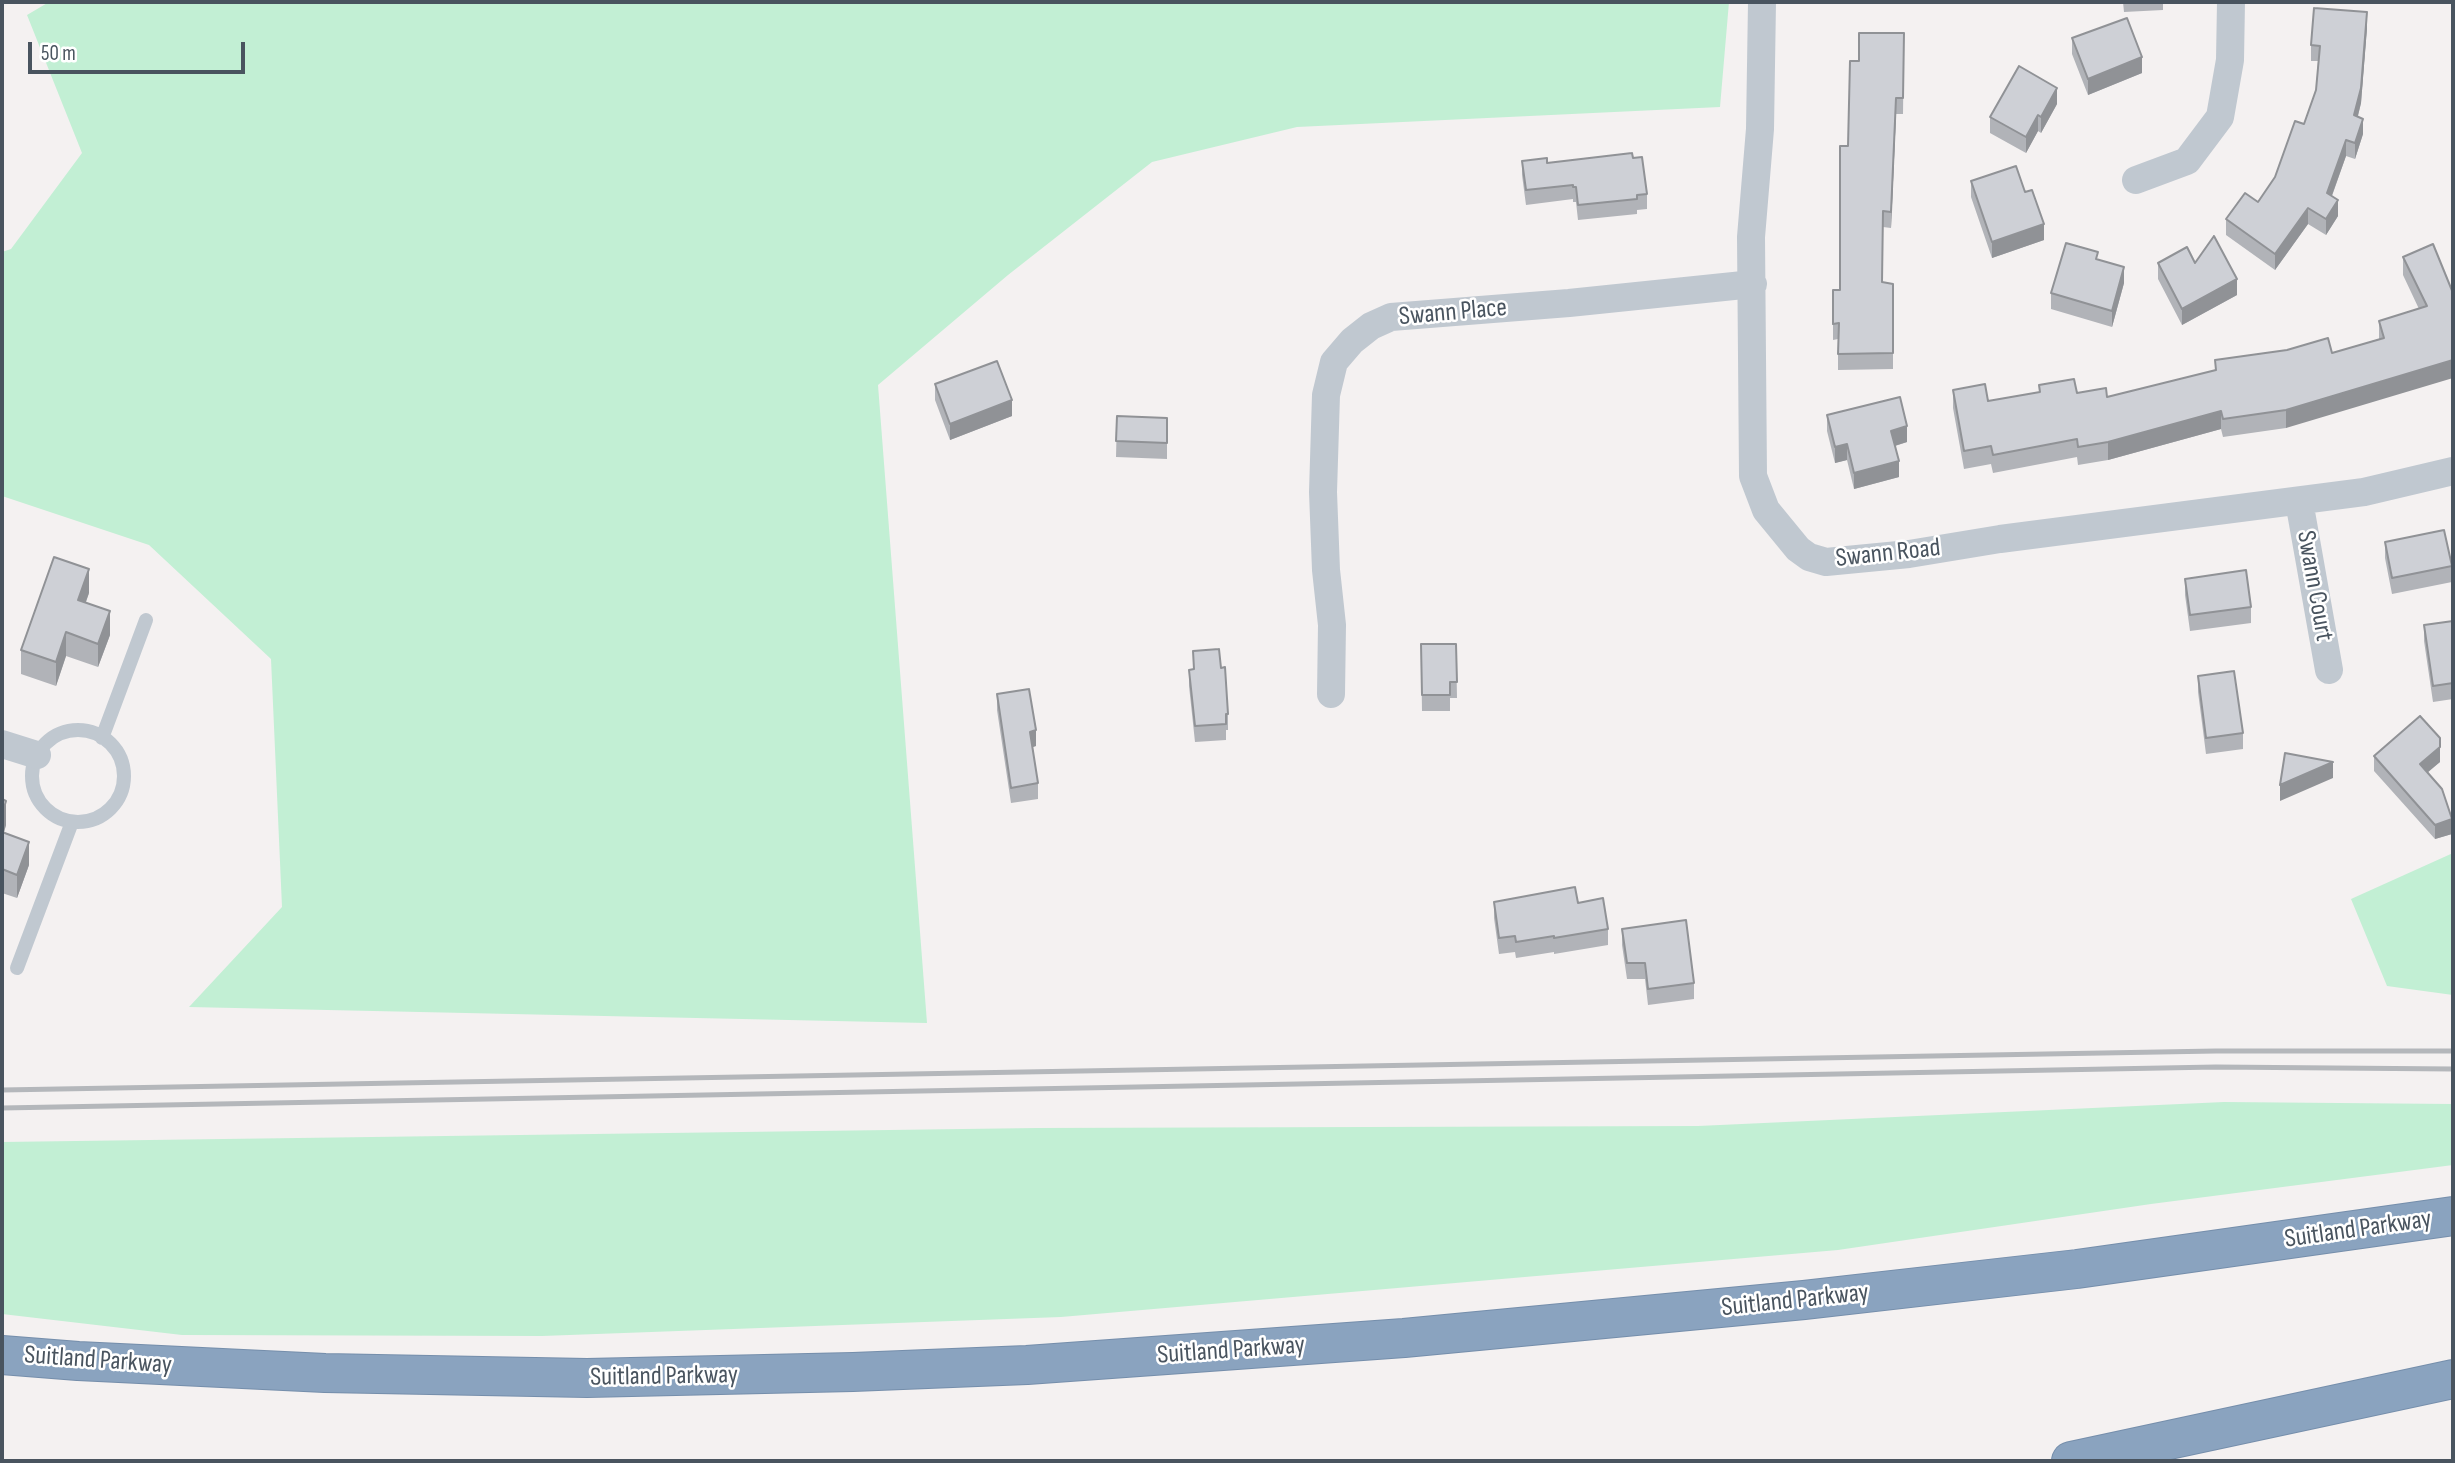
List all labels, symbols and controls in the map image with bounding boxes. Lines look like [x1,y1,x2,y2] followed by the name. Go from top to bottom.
[32,28,248,72] scale bar
[41,41,76,66] text: 50 m
[1398,293,1508,333] street label: Swann Place
[2289,528,2339,644] street label: Swann Court
[1834,533,1942,575] street label: Swann Road
[2283,1204,2433,1256] street label: Suitland Parkway
[1720,1278,1870,1324] street label: Suitland Parkway
[1156,1330,1306,1372] street label: Suitland Parkway
[23,1340,173,1382] street label: Suitland Parkway
[590,1360,738,1394] street label: Suitland Parkway

